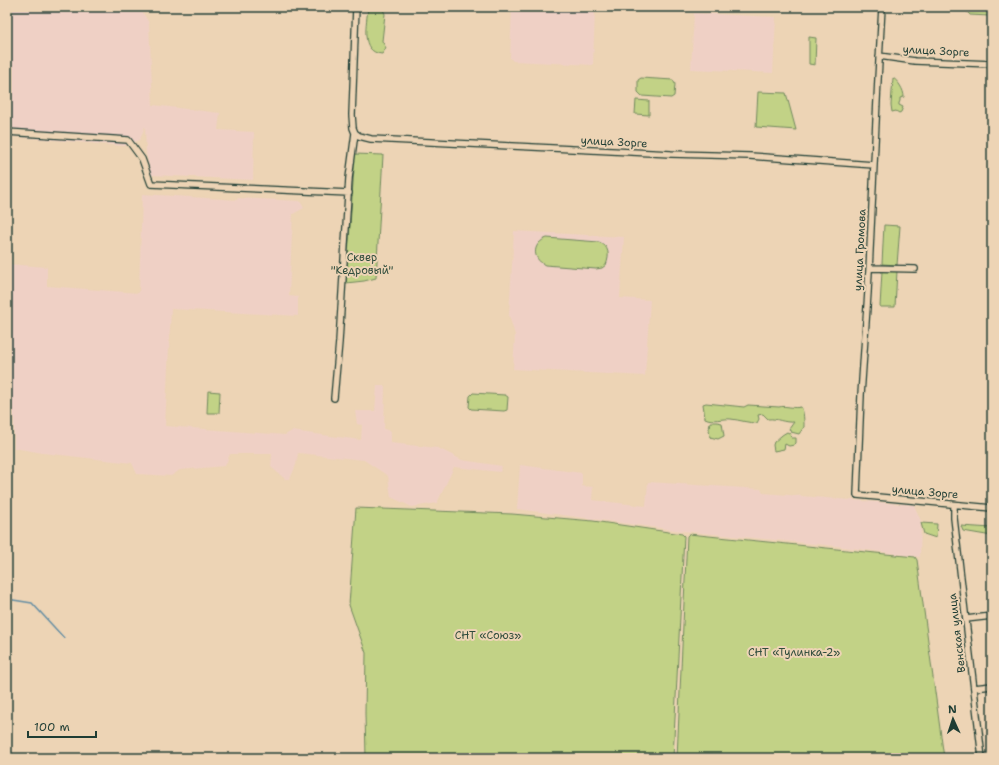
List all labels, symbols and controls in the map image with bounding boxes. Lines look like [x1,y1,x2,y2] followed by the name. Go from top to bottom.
[902,42,970,60] street label: улица Зорге
[580,133,648,151] street label: улица Зорге
[850,208,870,291] street label: улица Громова
[331,250,393,278] park label: Сквер "Кедровый"
[891,482,959,502] street label: улица Зорге
[945,592,969,674] street label: Венская улица
[455,628,521,643] park label: СНТ «Союз»
[748,645,840,660] park label: СНТ «Тулинка-2»
[933,699,973,739] north arrow
[948,702,958,717] text: N
[28,713,96,739] scale bar
[34,719,70,735] text: 100 m

